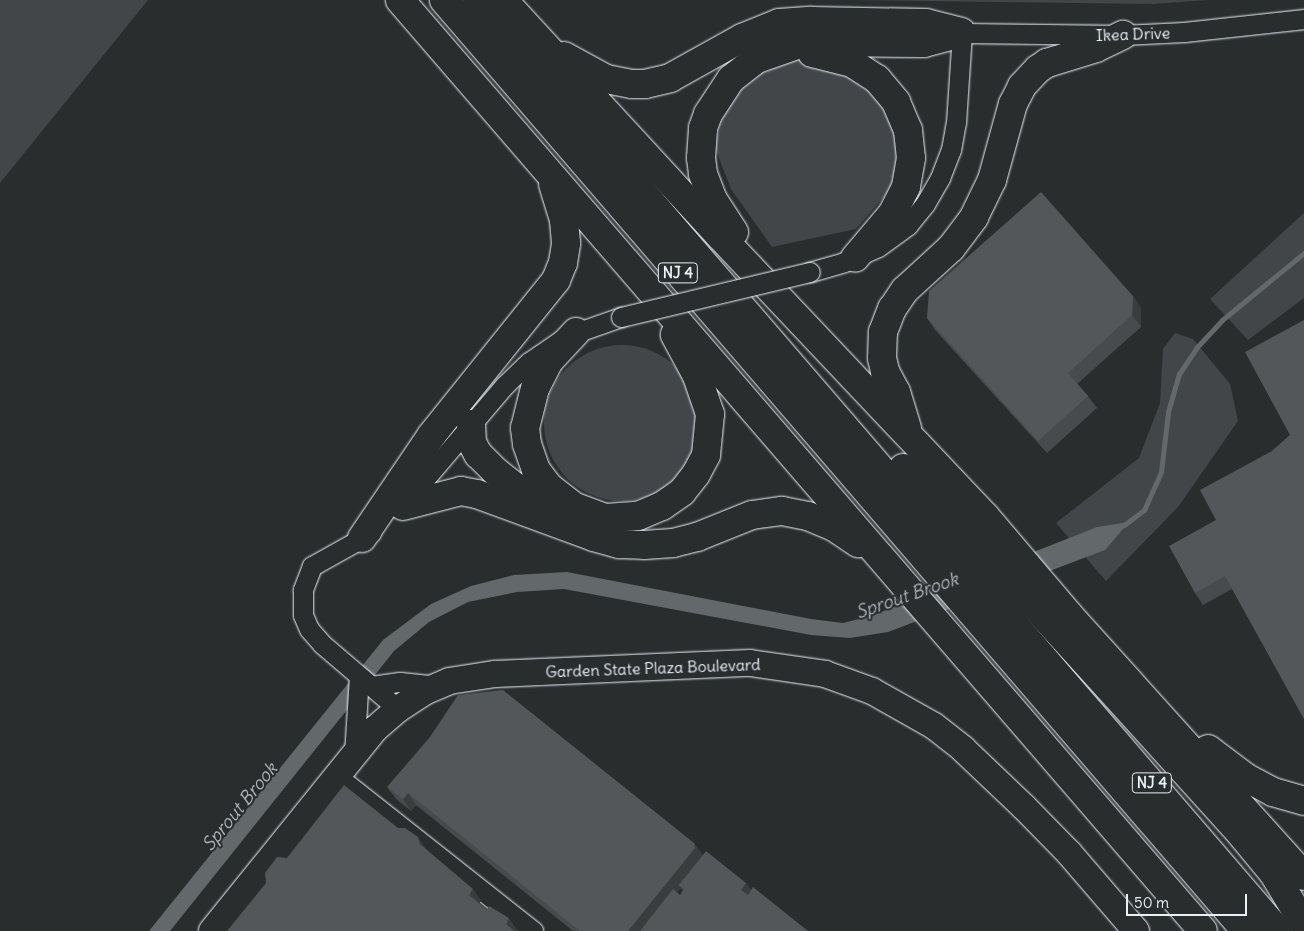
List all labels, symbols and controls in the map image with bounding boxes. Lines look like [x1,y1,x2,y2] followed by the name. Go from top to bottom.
[1095,23,1171,45] street label: Ikea Drive
[657,260,699,286] road number: NJ 4
[853,568,961,624] water label: Sprout Brook
[545,655,761,681] street label: Garden State Plaza Boulevard
[198,759,282,855] water label: Sprout Brook
[1131,770,1173,796] road number: NJ 4
[1129,884,1250,916] scale bar
[1134,893,1169,912] text: 50 m

